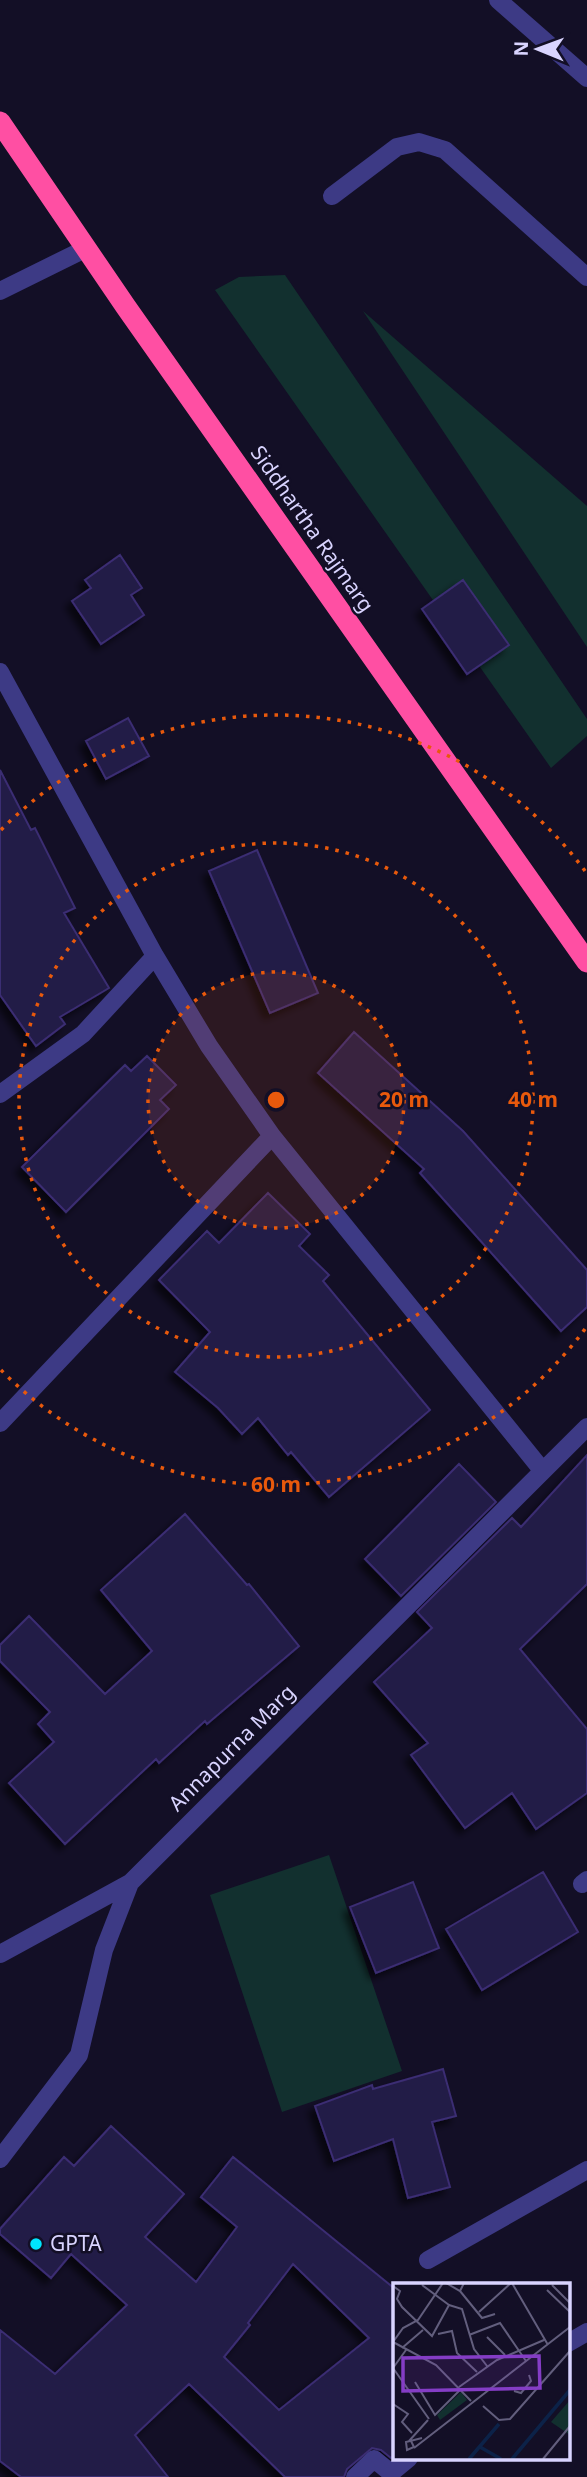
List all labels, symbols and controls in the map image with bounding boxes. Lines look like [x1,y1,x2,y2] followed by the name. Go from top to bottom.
[503,14,573,84] north arrow
[508,41,534,57] text: N
[245,440,381,617] street label: Siddhartha Rajmarg
[379,1085,429,1113] text: 20 m
[508,1085,558,1113] text: 40 m
[264,1088,288,1112] centre of rings
[251,1470,301,1498] text: 60 m
[162,1678,301,1817] street label: Annapurna Marg
[50,2229,102,2257] place label: GPTA
[28,2236,44,2252] marker: GPTA
[393,2283,570,2460] inset map

